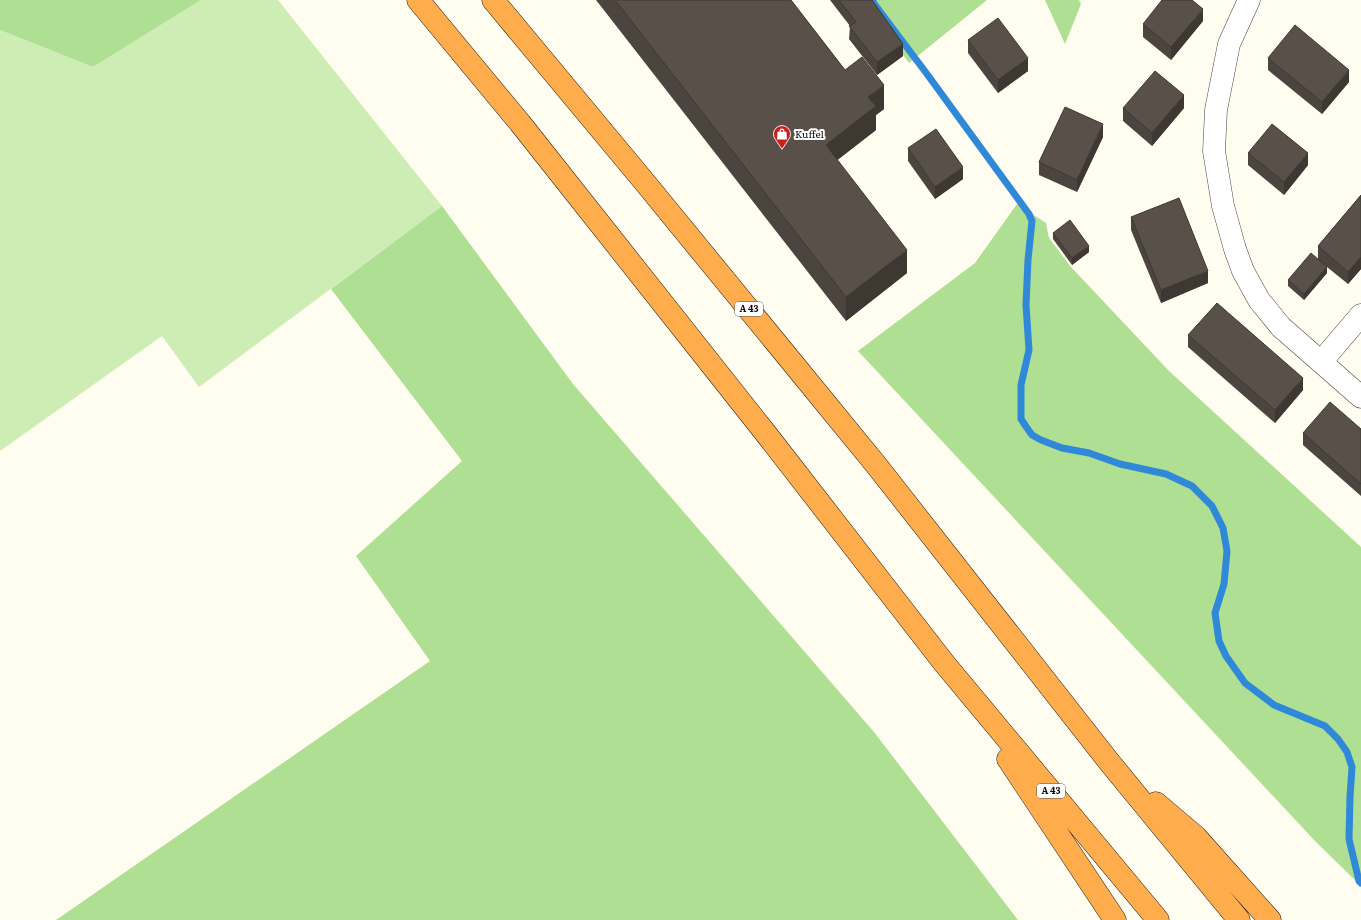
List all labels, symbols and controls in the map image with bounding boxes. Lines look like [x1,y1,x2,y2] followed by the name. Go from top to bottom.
[772,124,792,149] shop icon: Kuffel
[795,126,825,141] place label: Kuffel
[735,302,763,316] road number: A 43
[1037,784,1065,798] road number: A 43

